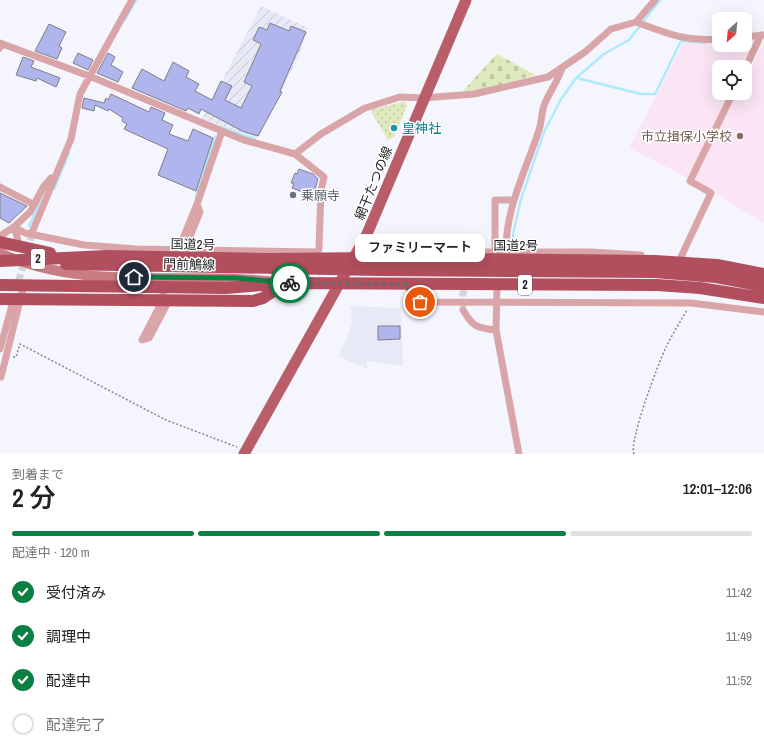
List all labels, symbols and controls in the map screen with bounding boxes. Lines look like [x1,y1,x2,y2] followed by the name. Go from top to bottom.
[712,12,752,52] north arrow
[712,12,752,100] map controls
[712,60,752,100] button: locate
[402,120,441,137] place label: 皇神社
[389,123,399,133] marker: 皇神社
[641,128,732,145] place label: 市立揖保小学校
[735,131,745,141] marker: 市立揖保小学校
[351,144,396,223] street label: 網干たつの線
[301,187,340,204] place label: 乗願寺
[288,190,298,200] marker: 乗願寺
[355,234,485,262] callout: ファミリーマート
[170,236,216,253] street label: 国道2号
[494,237,538,254] street label: 国道2号
[368,239,472,256] text: ファミリーマート
[31,249,45,269] road number: 2
[163,256,215,273] street label: 門前鵤線
[117,260,151,294] pin
[270,263,310,303] courier
[123,266,145,288] icon: home
[279,272,301,294] icon: bike
[518,275,532,295] road number: 2
[403,285,437,319] pin
[409,291,431,313] icon: bag
[12,466,64,483] text: 到着まで
[683,478,752,499] text: 12:01–12:06
[12,480,56,515] text: 2 分
[12,544,90,561] text: 配達中 · 120 m
[12,581,34,603] icon: check
[46,582,106,603] text: 受付済み
[726,584,752,601] text: 11:42
[12,625,34,647] icon: check
[46,626,91,647] text: 調理中
[726,628,752,645] text: 11:49
[12,669,34,691] icon: check
[46,670,91,691] text: 配達中
[726,672,752,689] text: 11:52
[46,714,106,735] text: 配達完了

